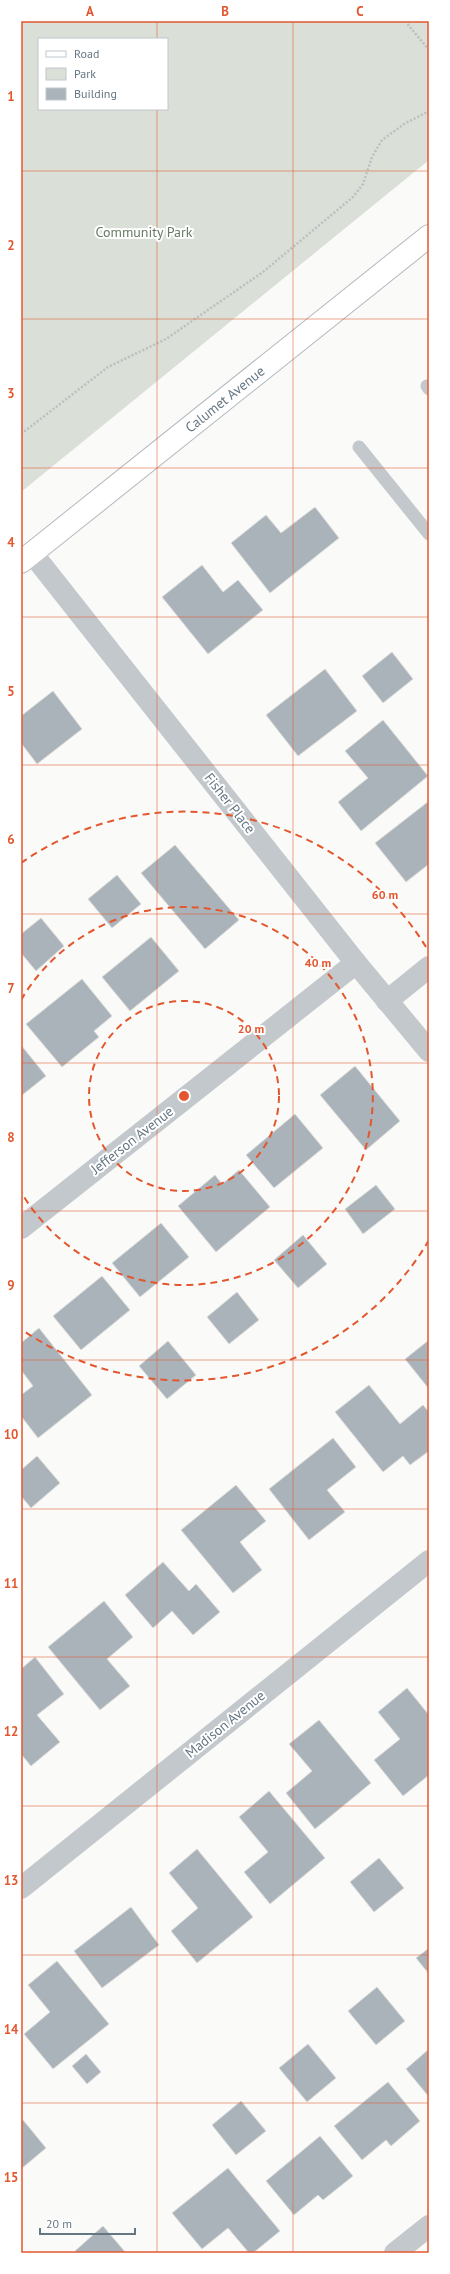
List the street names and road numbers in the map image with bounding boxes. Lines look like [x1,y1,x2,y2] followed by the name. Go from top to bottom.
[182,362,268,436] street label: Calumet Avenue
[201,769,259,837] street label: Fisher Place
[86,1102,177,1178] street label: Jefferson Avenue
[181,1686,269,1762] street label: Madison Avenue

